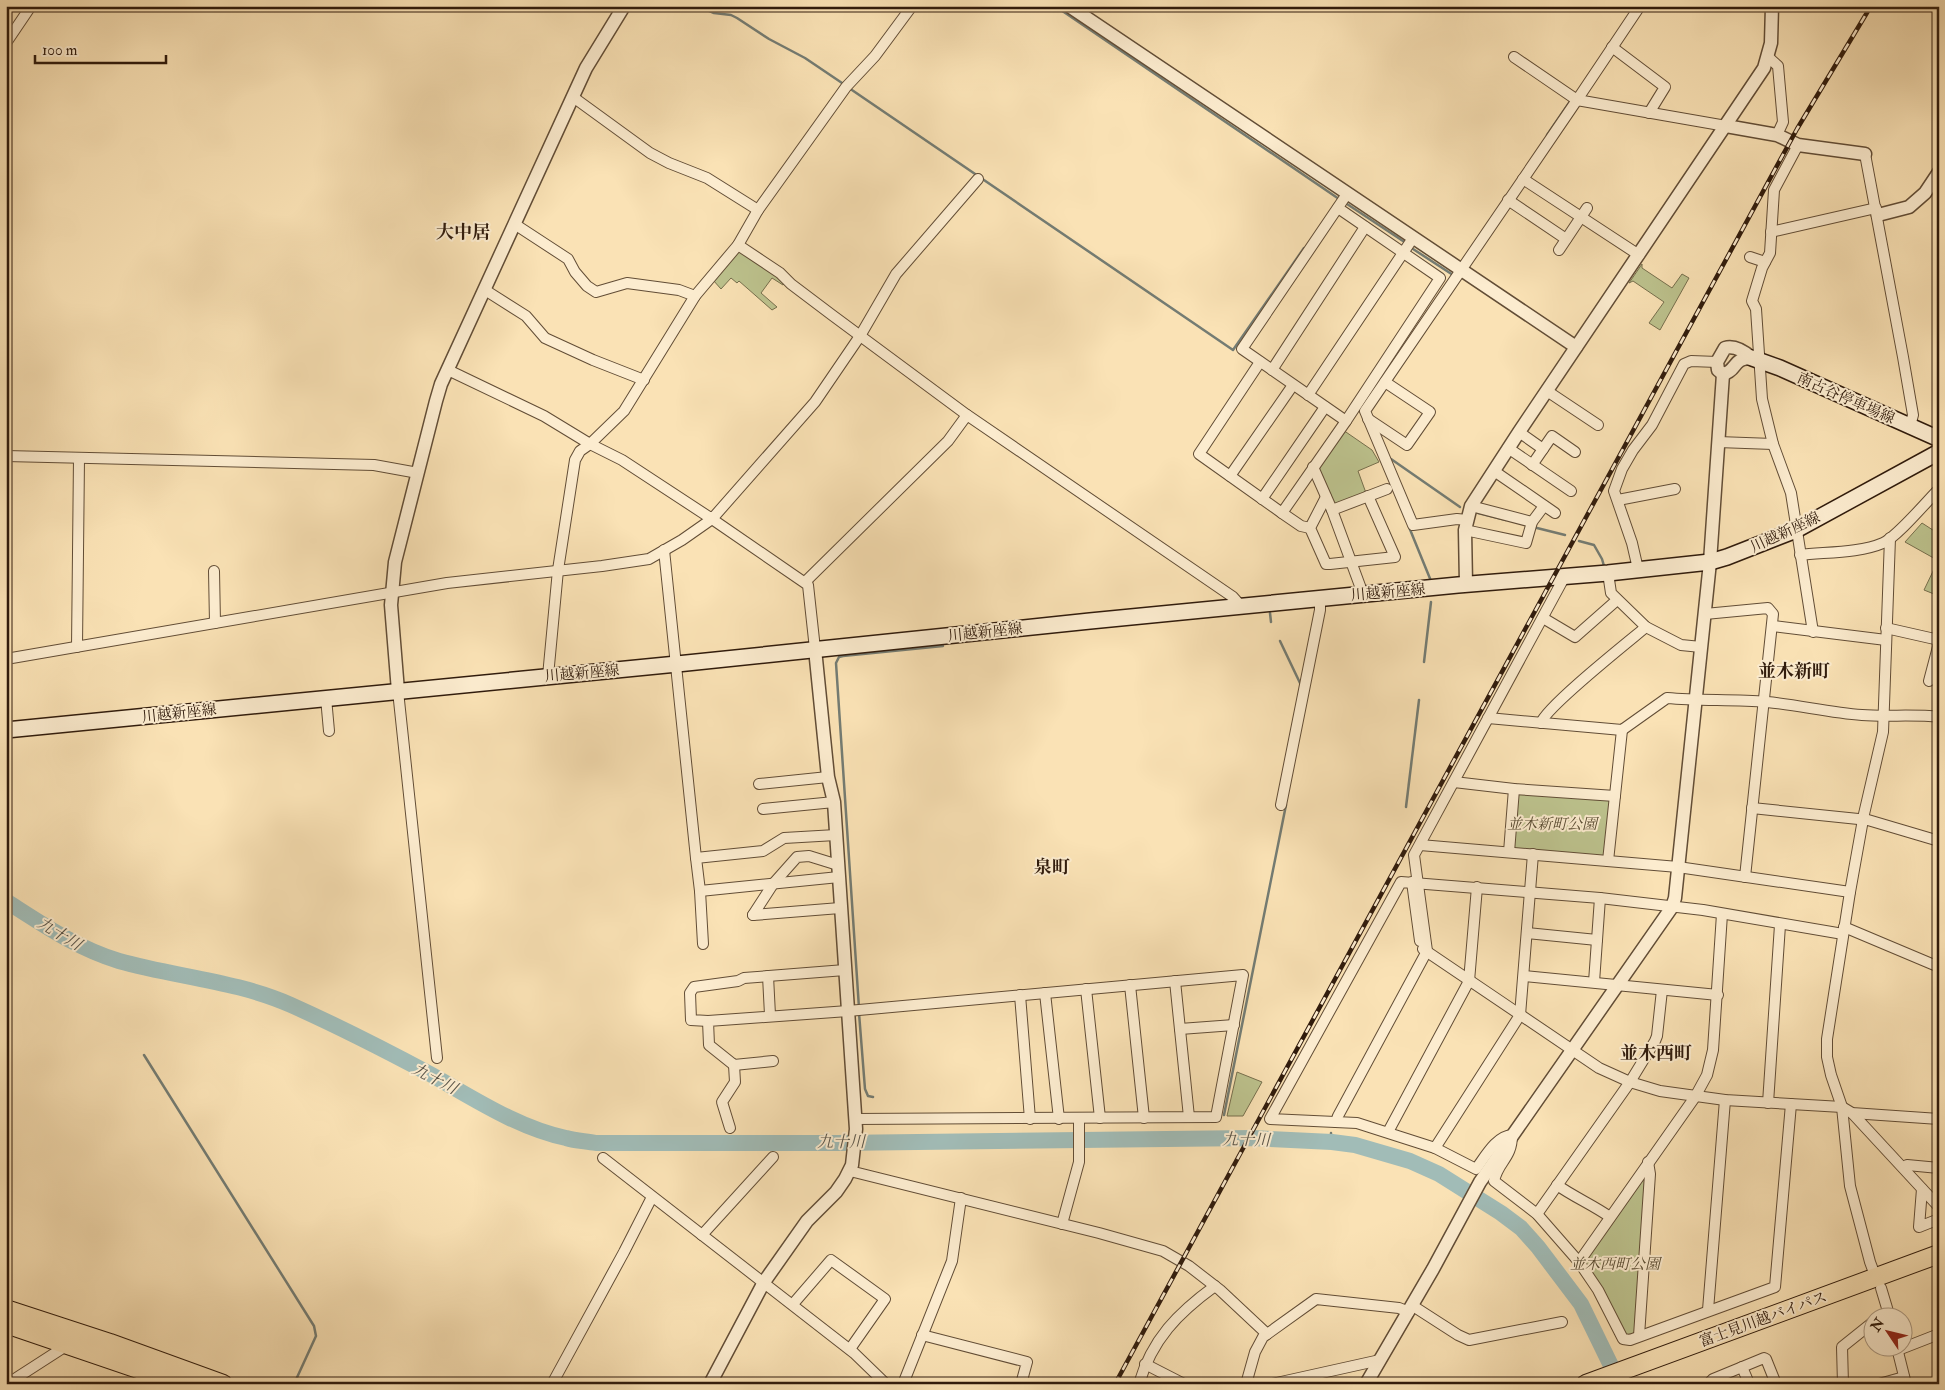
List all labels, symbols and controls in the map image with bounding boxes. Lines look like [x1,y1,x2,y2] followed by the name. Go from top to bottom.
[35,32,166,64] scale bar
[42,41,78,60] text: 100 m
[436,221,490,244] district label: 大中居
[1794,368,1898,428] street label: 南古谷停車場線
[1747,508,1823,557] street label: 川越新座線
[1350,580,1426,605] street label: 川越新座線
[947,619,1023,646] street label: 川越新座線
[1758,660,1830,683] district label: 並木新町
[544,661,620,686] street label: 川越新座線
[141,700,217,727] street label: 川越新座線
[1507,815,1600,834] park label: 並木新町公園
[1034,856,1070,879] district label: 泉町
[34,913,87,956] water label: 九十川
[1620,1042,1692,1065] district label: 並木西町
[409,1059,462,1100] water label: 九十川
[1222,1130,1272,1150] water label: 九十川
[817,1132,867,1152] water label: 九十川
[1570,1255,1663,1274] park label: 並木西町公園
[1697,1288,1830,1351] street label: 富士見川越バイパス
[1862,1308,1912,1358] north arrow
[1867,1314,1889,1336] text: N

